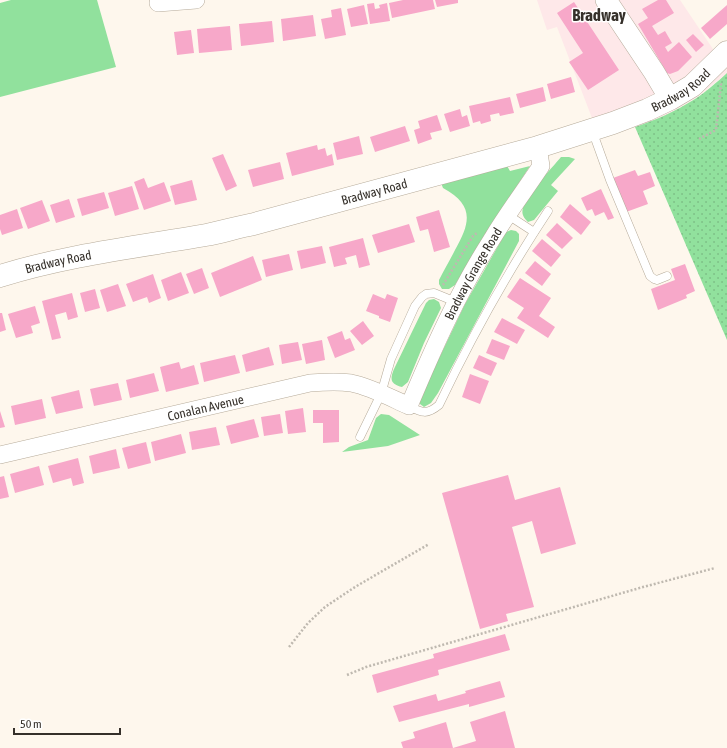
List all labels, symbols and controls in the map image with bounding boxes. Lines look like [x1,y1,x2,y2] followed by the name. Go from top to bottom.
[572,5,626,25] district label: Bradway
[649,66,713,115] street label: Bradway Road
[340,176,409,208] street label: Bradway Road
[441,225,505,322] street label: Bradway Grange Road
[23,247,93,276] street label: Bradway Road
[166,392,245,424] street label: Conalan Avenue
[14,710,120,736] scale bar
[20,717,42,731] text: 50 m

